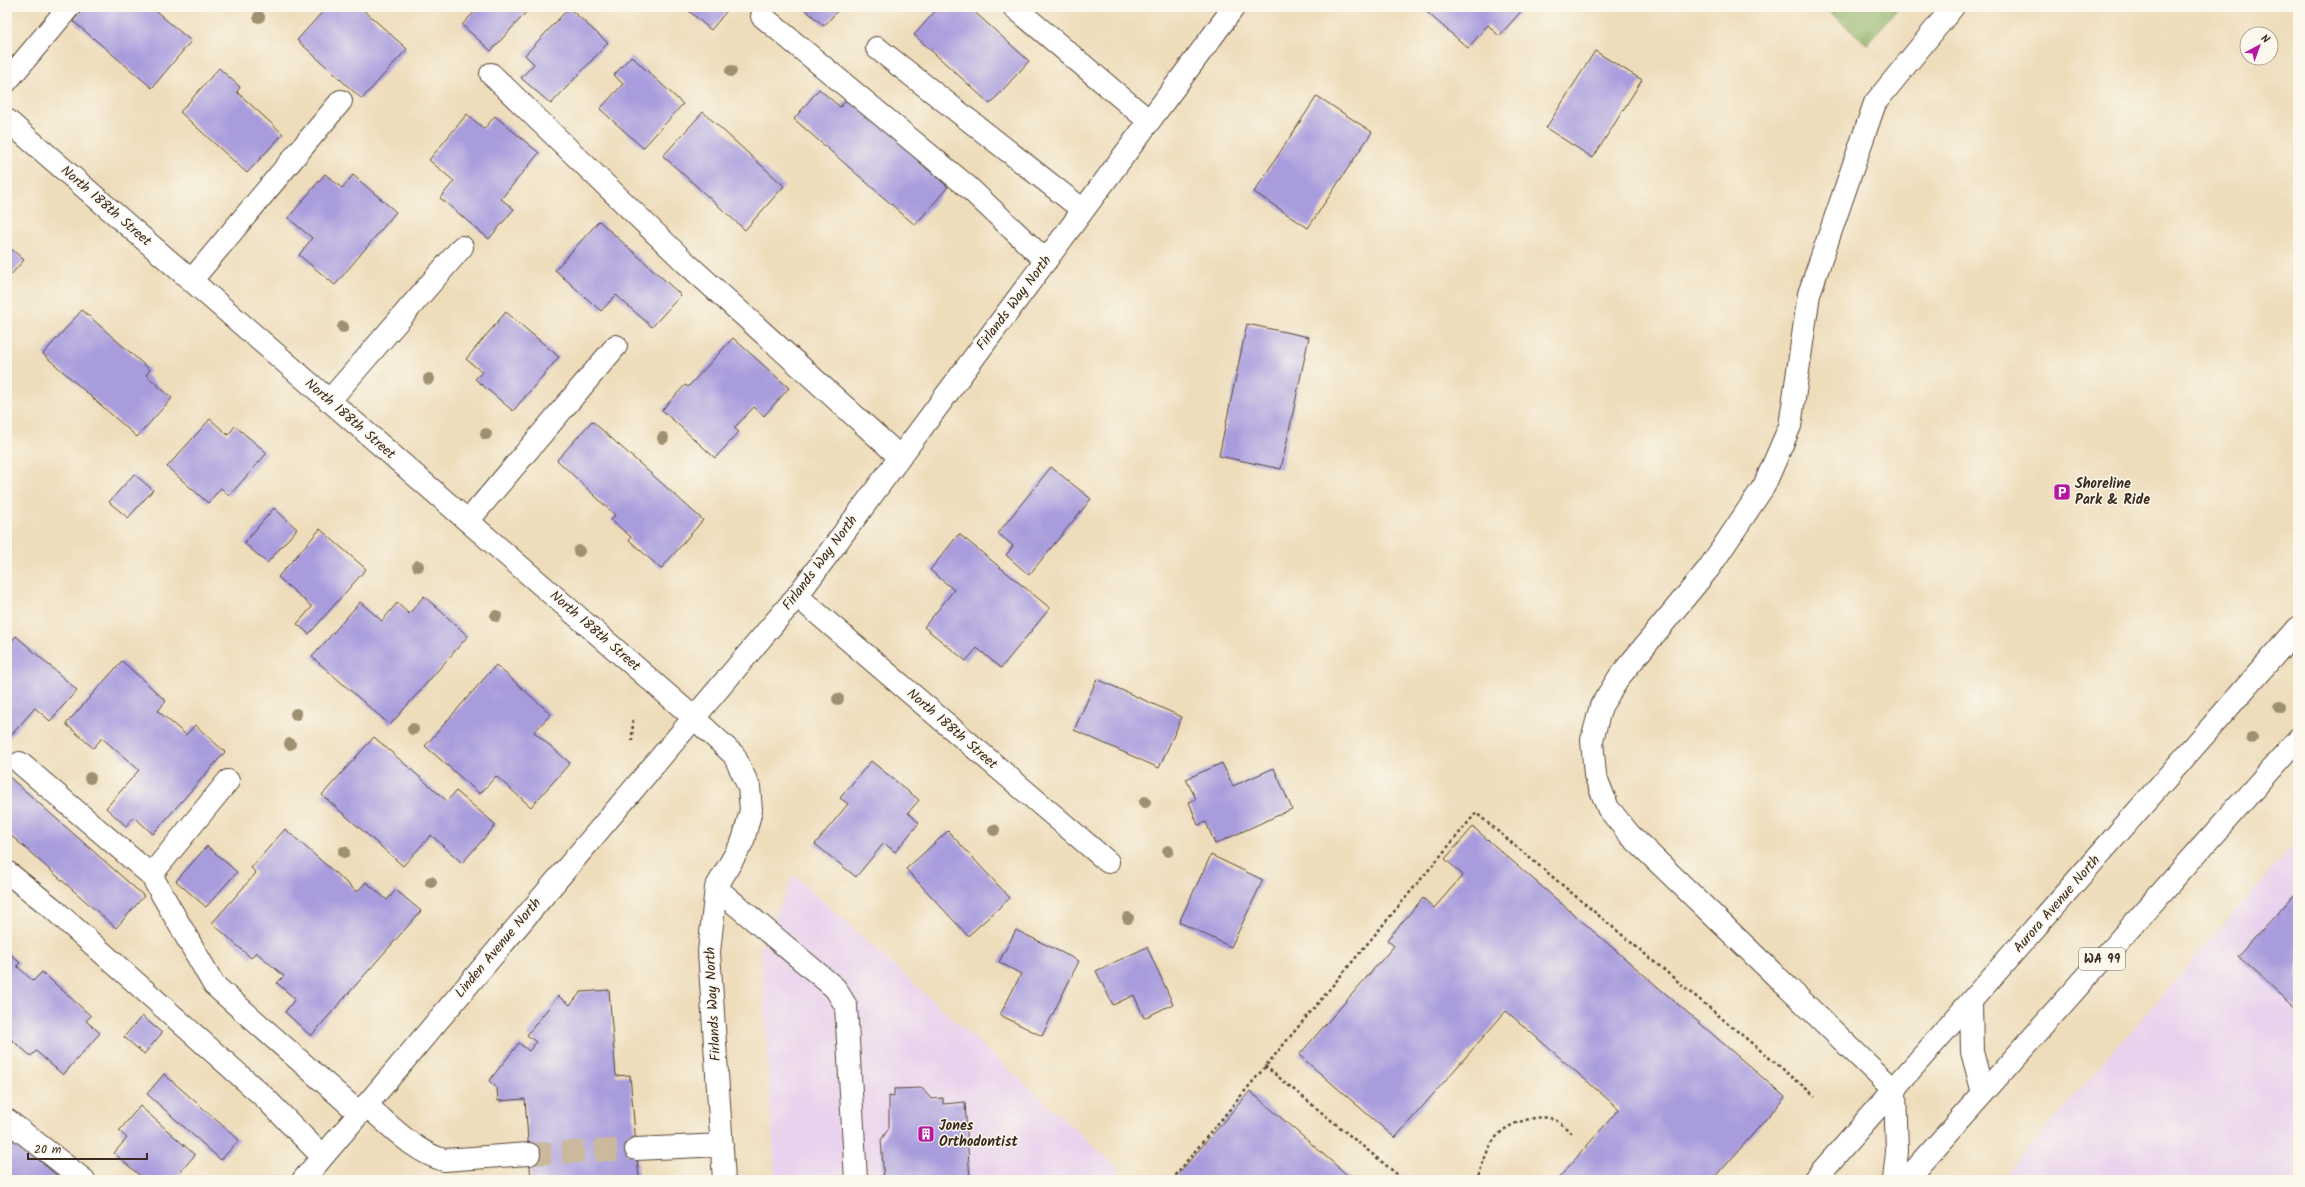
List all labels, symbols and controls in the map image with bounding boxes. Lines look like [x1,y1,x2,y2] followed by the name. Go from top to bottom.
[2239,26,2279,66] north arrow
[2256,30,2273,48] text: N
[56,160,157,252] street label: North 188th Street
[971,251,1057,355] street label: Firlands Way North
[300,373,401,465] street label: North 188th Street
[2075,473,2150,511] place label: Shoreline Park & Ride
[2052,482,2072,502] parking icon: Shoreline Park & Ride
[777,511,863,615] street label: Firlands Way North
[545,585,646,677] street label: North 188th Street
[902,683,1003,775] street label: North 188th Street
[2008,850,2106,958] street label: Aurora Avenue North
[449,893,547,1003] street label: Linden Avenue North
[699,946,727,1062] street label: Firlands Way North
[2079,948,2125,970] road number: WA 99
[939,1115,1018,1153] place label: Jones Orthodontist
[916,1124,936,1144] building icon: Jones Orthodontist
[28,1135,147,1161] scale bar
[34,1140,62,1159] text: 20 m

